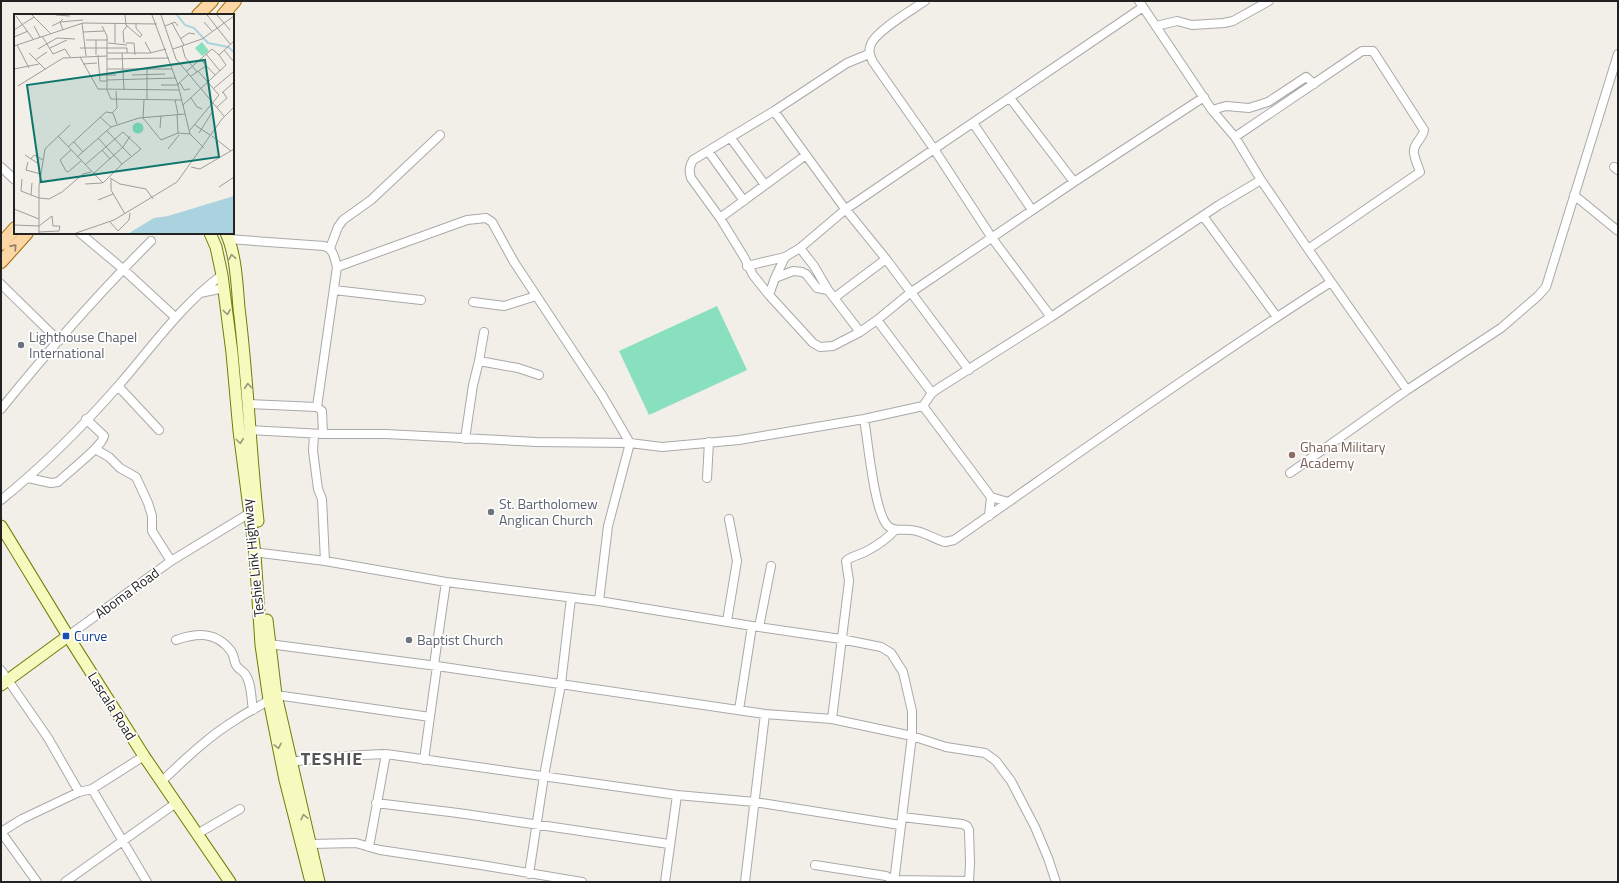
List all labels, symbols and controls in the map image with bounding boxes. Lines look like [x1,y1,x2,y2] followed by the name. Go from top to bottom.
[14,14,234,234] inset map
[9,245,16,252] one-way arrow
[228,253,237,260] one-way arrow
[222,308,231,315] one-way arrow
[29,326,137,363] place label: Lighthouse Chapel International
[16,340,26,350] marker: Lighthouse Chapel International
[243,383,252,389] one-way arrow
[1300,436,1386,473] place label: Ghana Military Academy
[235,438,244,444] one-way arrow
[1287,450,1297,460] marker: Ghana Military Academy
[499,493,598,530] place label: St. Bartholomew Anglican Church
[236,498,269,618] street label: Teshie Link Highway
[486,507,496,517] marker: St. Bartholomew Anglican Church
[90,562,163,623] street label: Aboma Road
[74,625,107,646] place label: Curve
[417,629,503,650] place label: Baptist Church
[61,631,71,641] marker: Curve
[404,635,414,645] marker: Baptist Church
[83,668,142,744] street label: Lascala Road
[274,743,282,749] one-way arrow
[301,745,363,772] district label: TESHIE
[300,814,308,820] one-way arrow

